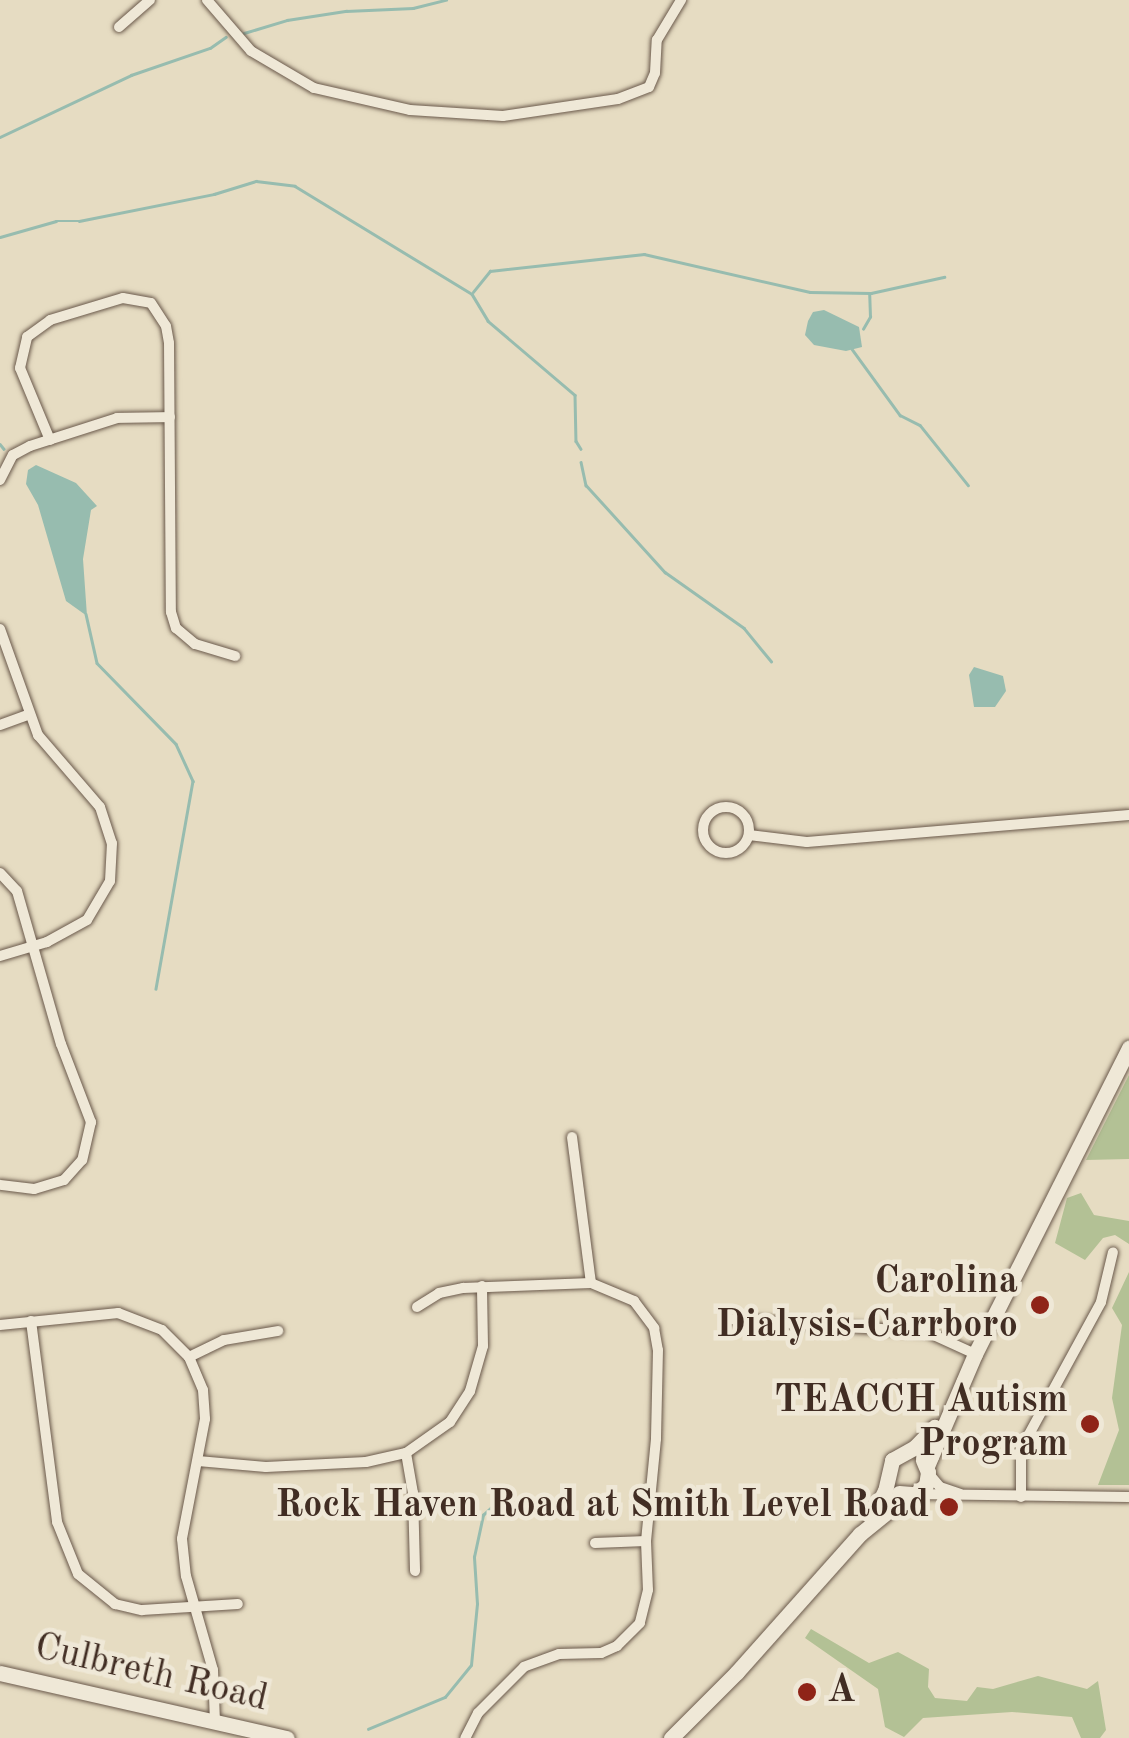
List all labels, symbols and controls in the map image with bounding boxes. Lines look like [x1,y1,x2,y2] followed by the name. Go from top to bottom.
[716,1260,1018,1350] place label: Carolina Dialysis-Carrboro
[1027,1292,1053,1318] marker: Carolina Dialysis-Carrboro
[774,1379,1068,1468] place label: TEACCH Autism Program
[1077,1411,1103,1437] marker: TEACCH Autism Program
[276,1484,929,1530] place label: Rock Haven Road at Smith Level Road
[938,1496,960,1518] marker: Rock Haven Road at Smith Level Road
[30,1625,272,1723] street label: Culbreth Road
[827,1669,856,1715] place label: A
[796,1681,818,1703] marker: A

